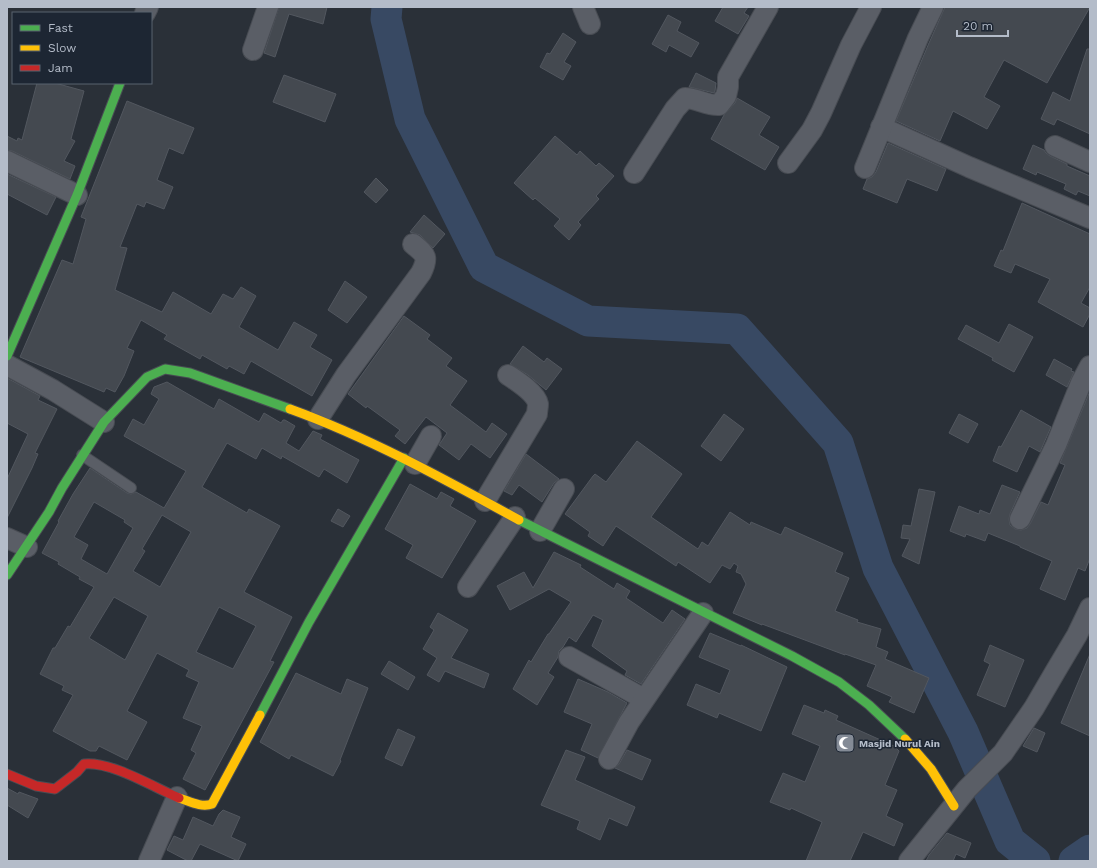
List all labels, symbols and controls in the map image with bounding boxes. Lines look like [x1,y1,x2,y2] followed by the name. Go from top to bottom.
[12,12,152,84] legend
[957,12,1008,38] scale bar
[963,19,993,33] text: 20 m
[48,21,73,35] text: Fast
[48,41,76,55] text: Slow
[48,61,73,75] text: Jam
[834,732,856,754] mosque icon: Masjid Nurul Ain
[859,738,940,749] place label: Masjid Nurul Ain

